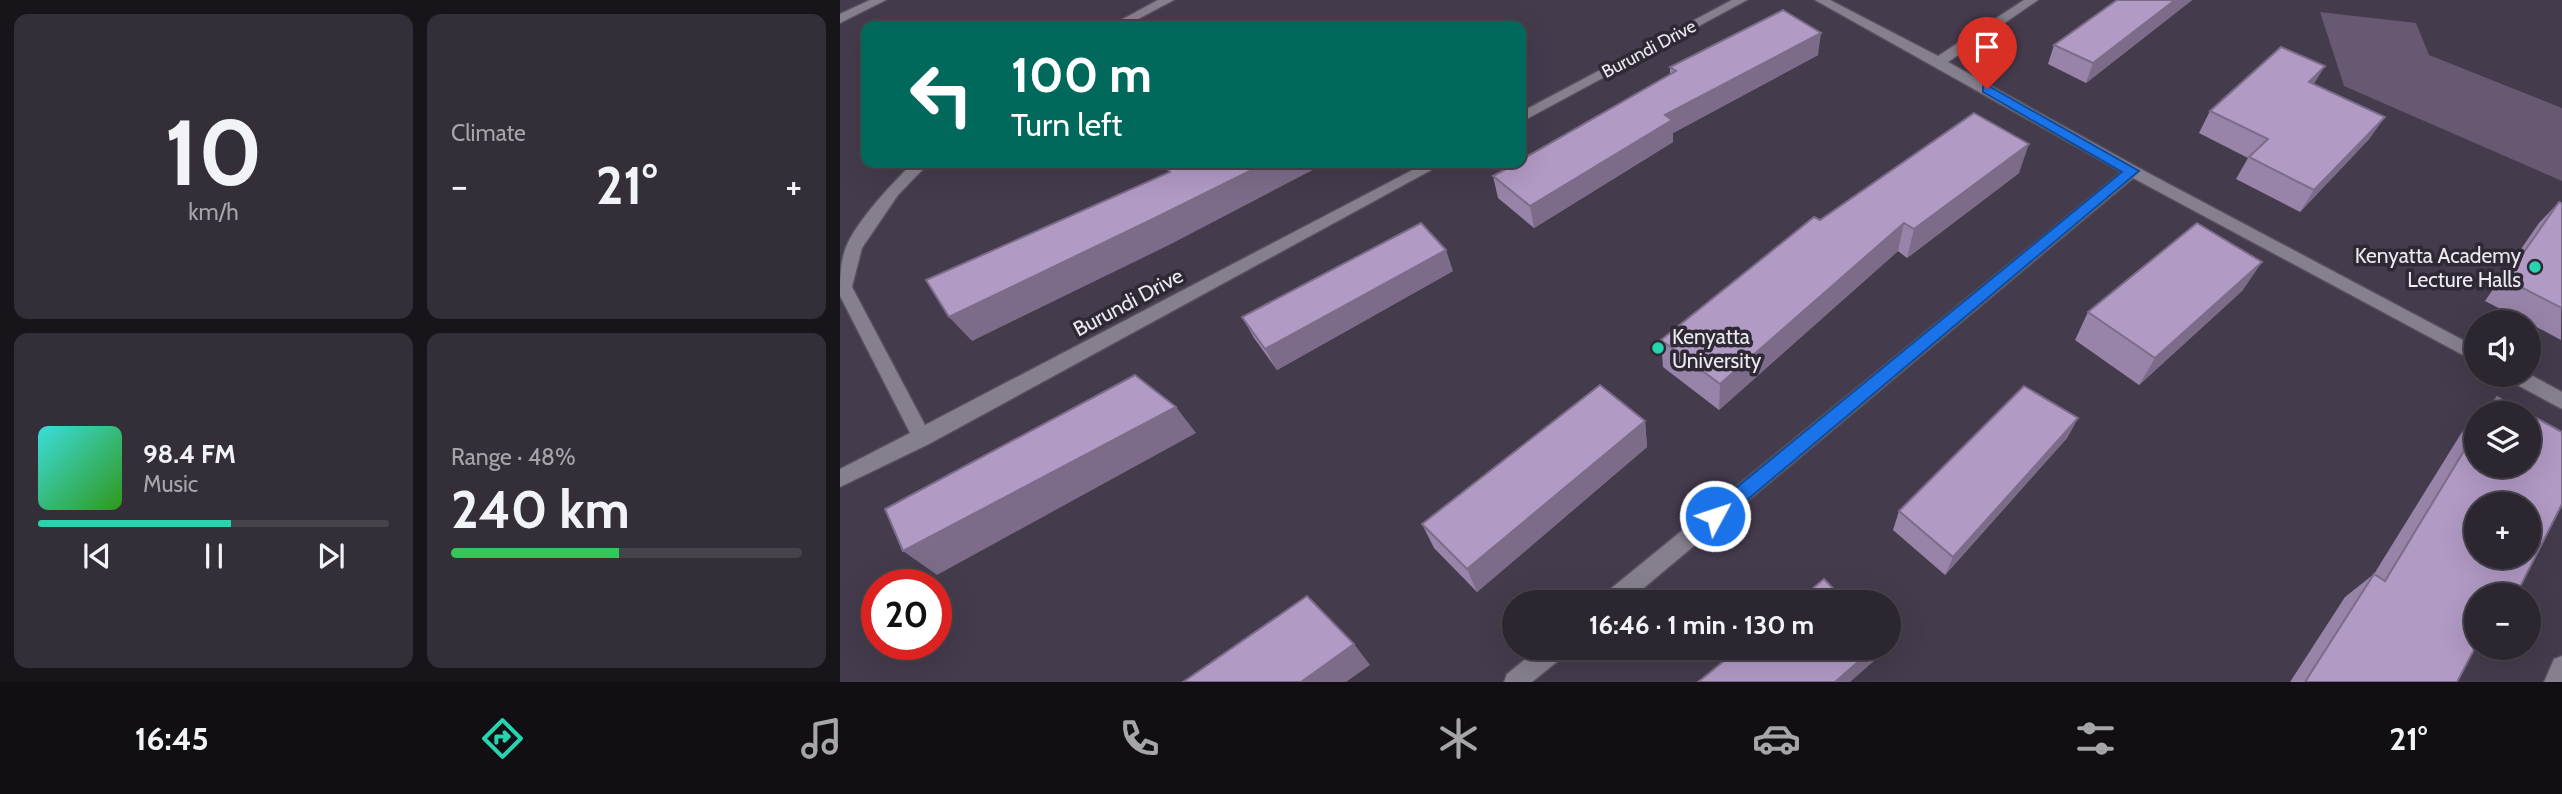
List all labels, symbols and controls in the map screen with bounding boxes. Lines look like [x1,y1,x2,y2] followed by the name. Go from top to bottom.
[1598,15,1700,83] street label: Burundi Drive
[1957,17,2017,89] pin
[1968,28,2006,66] icon: arrive
[1011,45,1152,104] text: 100 m
[896,49,987,140] icon: left
[165,97,262,208] text: 10
[1011,105,1122,144] text: Turn left
[451,119,526,147] text: Climate
[596,154,657,217] text: 21°
[451,162,468,209] text: −
[785,162,802,209] text: +
[188,198,239,226] text: km/h
[2355,243,2521,292] place label: Kenyatta Academy Lecture Halls
[2527,259,2543,275] marker: Kenyatta Academy Lecture Halls
[1069,263,1187,341] street label: Burundi Drive
[2464,310,2541,660] map controls
[2464,310,2541,387] button: sound
[1672,324,1762,373] place label: Kenyatta University
[1650,340,1666,356] marker: Kenyatta University
[2464,401,2541,478] button: layers
[143,438,236,470] text: 98.4 FM
[451,443,576,471] text: Range · 48%
[143,470,198,498] text: Music
[451,478,630,541] text: 240 km
[1678,479,1752,553] position arrow
[2464,492,2541,569] button: +
[78,537,116,575] icon: previous
[195,537,233,575] icon: pause
[312,537,350,575] icon: next
[861,569,952,660] speed limit sign: 20
[2464,583,2541,660] button: −
[1589,609,1814,641] text: 16:46 · 1 min · 130 m
[478,714,527,763] icon: directions
[797,714,846,763] icon: music
[1115,714,1164,763] icon: phone
[1434,714,1483,763] icon: climate
[1752,714,1801,763] icon: car
[2071,714,2120,763] icon: filters
[135,719,209,758] text: 16:45
[2389,719,2427,758] text: 21°

